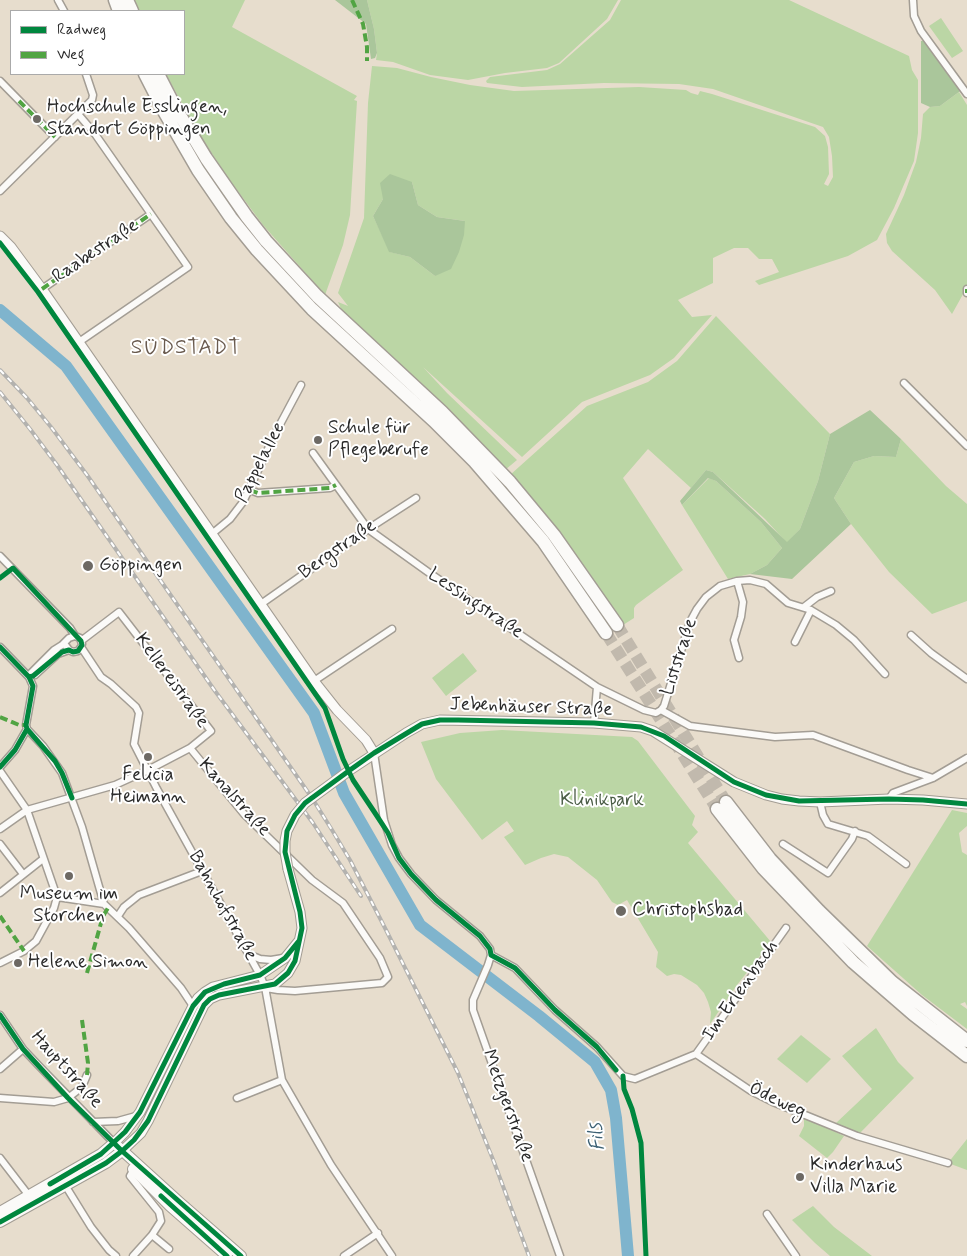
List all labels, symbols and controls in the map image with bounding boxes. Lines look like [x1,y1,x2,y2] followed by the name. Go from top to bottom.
[10,10,185,75] legend
[57,20,106,40] text: Radweg
[57,45,84,65] text: Weg
[47,97,227,141] place label: Hochschule Esslingen, Standort Göppingen
[31,113,43,125] marker: Hochschule Esslingen, Standort Göppingen
[49,215,143,289] street label: Raabestraße
[128,336,244,362] district label: SÜDSTADT
[328,418,429,462] place label: Schule für Pflegeberufe
[231,419,291,507] street label: Pappelallee
[312,434,324,446] marker: Schule für Pflegeberufe
[295,515,381,585] street label: Bergstraße
[99,555,182,577] place label: Göppingen
[81,559,95,573] marker: Göppingen
[423,564,527,644] street label: Lessingstraße
[657,616,703,698] street label: Liststraße
[129,629,213,733] street label: Kellereistraße
[449,694,613,722] street label: Jebenhäuser Straße
[142,751,154,763] marker: Felicia Heimann
[193,754,275,842] street label: Kanalstraße
[110,765,186,809] place label: Felicia Heimann
[560,790,644,812] park label: Klinikpark
[182,847,262,965] street label: Bahnhofstraße
[63,870,75,882] marker: Museum im Storchen
[20,884,118,928] place label: Museum im Storchen
[632,900,743,922] place label: Christophsbad
[614,904,628,918] marker: Christophsbad
[698,936,784,1046] street label: Im Erlenbach
[28,952,148,974] place label: Helene Simon
[12,957,24,969] marker: Helene Simon
[25,1026,107,1114] street label: Hauptstraße
[476,1047,538,1165] street label: Metzgerstraße
[745,1078,809,1124] street label: Ödeweg
[585,1122,611,1152] water label: Fils
[810,1155,903,1199] place label: Kinderhaus Villa Marie
[794,1171,806,1183] marker: Kinderhaus Villa Marie

